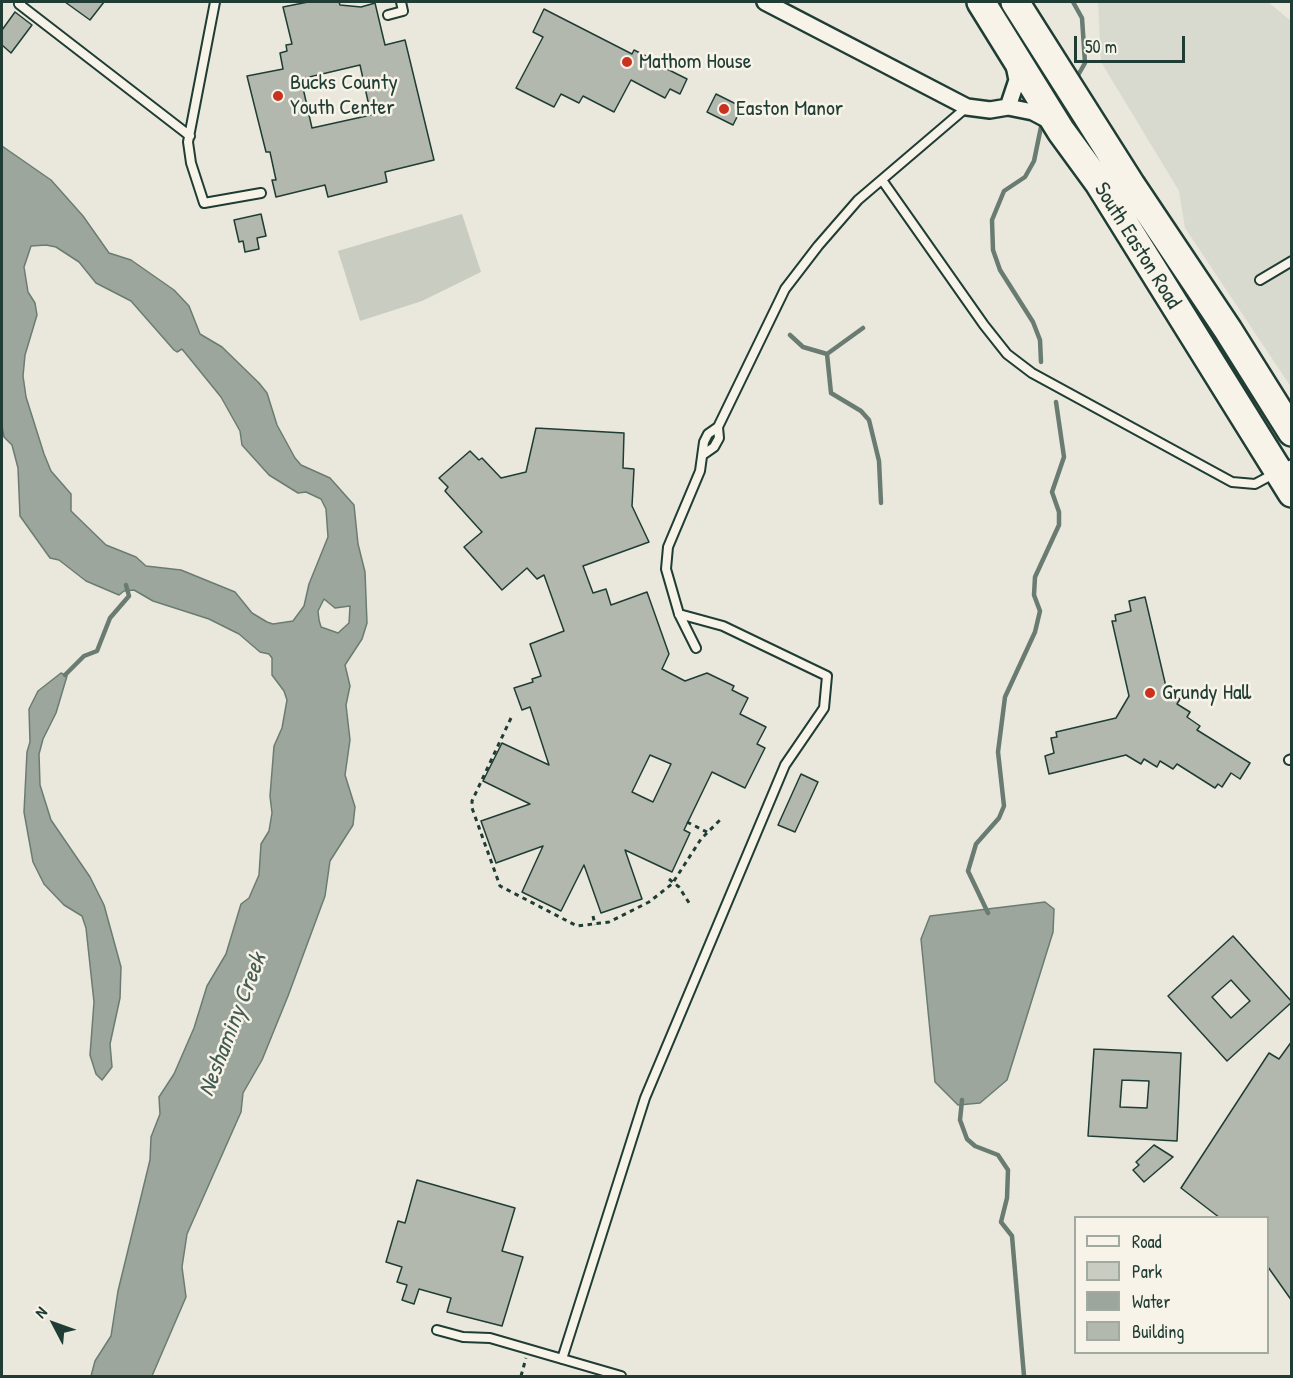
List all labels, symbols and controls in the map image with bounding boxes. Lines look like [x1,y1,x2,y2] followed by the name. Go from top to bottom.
[1077,24,1188,62] scale bar
[1085,34,1117,59] text: 50 m
[639,49,752,75] place label: Mathom House
[620,55,634,69] marker: Mathom House
[290,70,398,122] place label: Bucks County Youth Center
[271,89,285,103] marker: Bucks County Youth Center
[736,96,843,122] place label: Easton Manor
[717,102,731,116] marker: Easton Manor
[1088,178,1186,314] street label: South Easton Road
[1162,680,1251,706] place label: Grundy Hall
[1143,686,1157,700] marker: Grundy Hall
[193,949,273,1101] water label: Neshaminy Creek
[1074,1216,1269,1354] legend
[1132,1229,1162,1254] text: Road
[1132,1259,1162,1284] text: Park
[1132,1289,1170,1314] text: Water
[24,1294,84,1354] north arrow
[29,1302,52,1323] text: N
[1132,1319,1184,1344] text: Building

